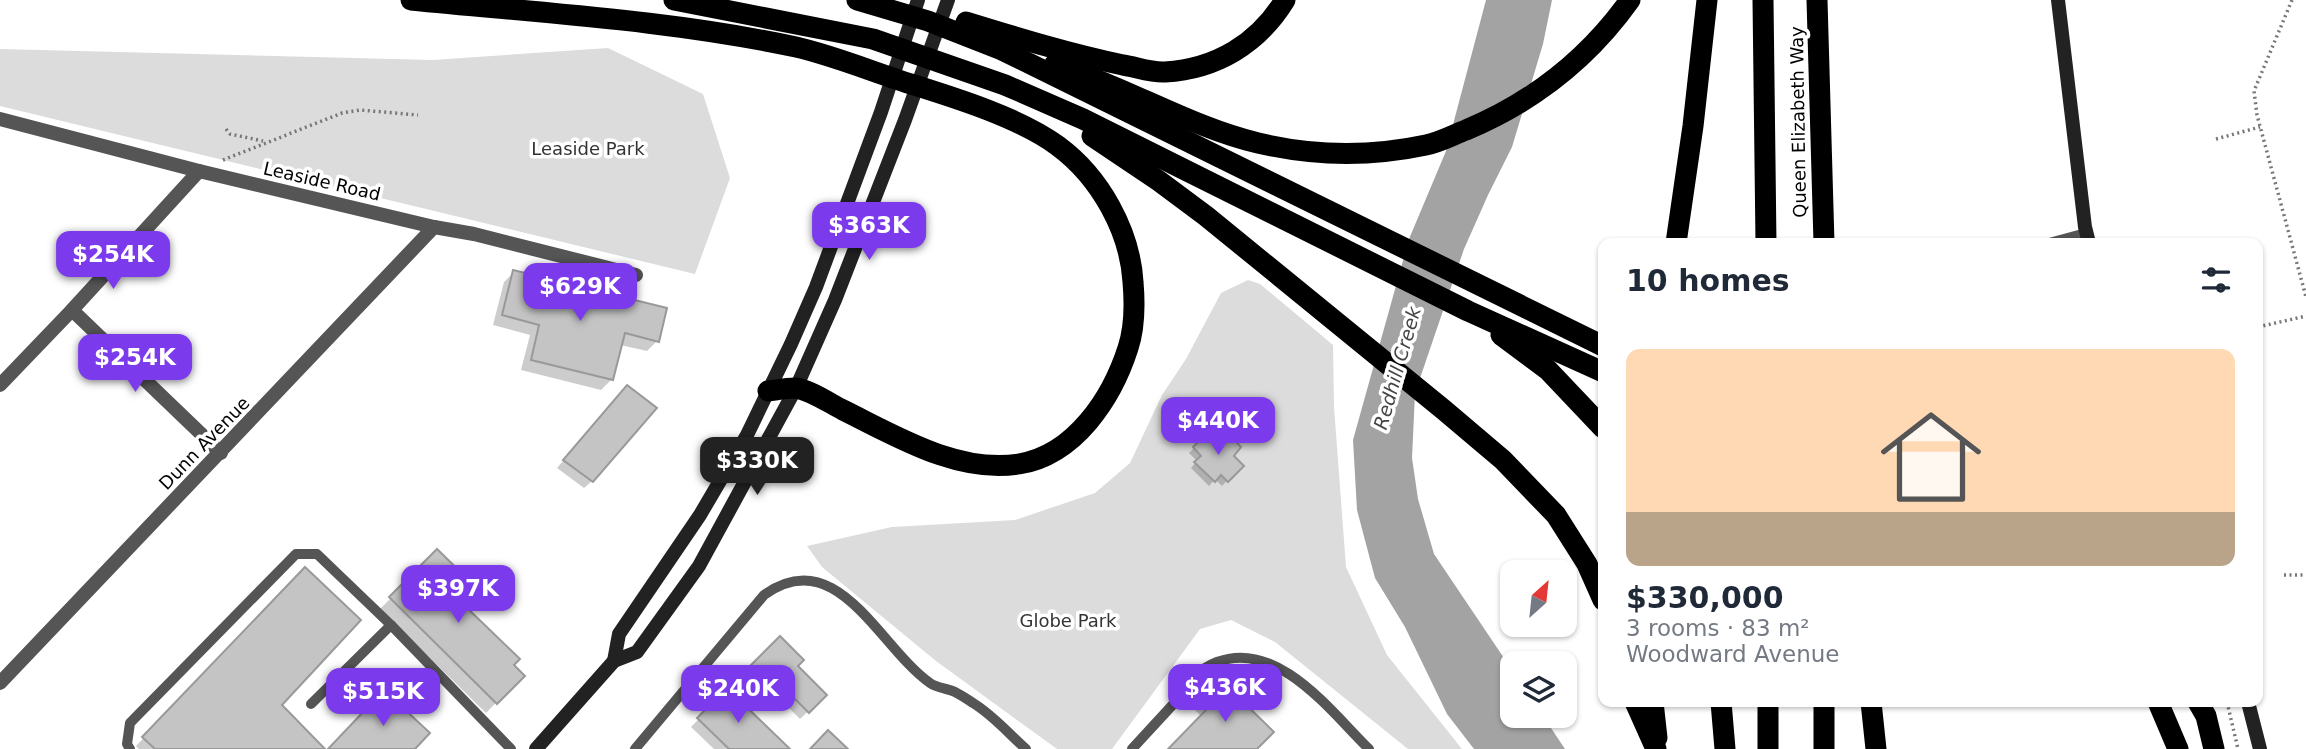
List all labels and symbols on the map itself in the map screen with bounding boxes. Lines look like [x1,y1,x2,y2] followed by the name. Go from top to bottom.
[1786,26,1810,218] street label: Queen Elizabeth Way
[531,138,645,159] park label: Leaside Park
[261,157,383,205] street label: Leaside Road
[820,202,918,262] pin: $363K
[64,232,162,291] pin: $254K
[531,264,629,323] pin: $629K
[1369,303,1425,432] water label: Redhill Creek
[86,334,184,394] pin: $254K
[155,392,253,494] street label: Dunn Avenue
[1169,398,1267,457] pin: $440K
[708,438,806,497] pin: $330K
[1500,560,1577,637] north arrow
[409,566,507,625] pin: $397K
[1019,610,1117,631] park label: Globe Park
[1176,664,1274,724] pin: $436K
[689,666,787,725] pin: $240K
[334,668,432,728] pin: $515K

